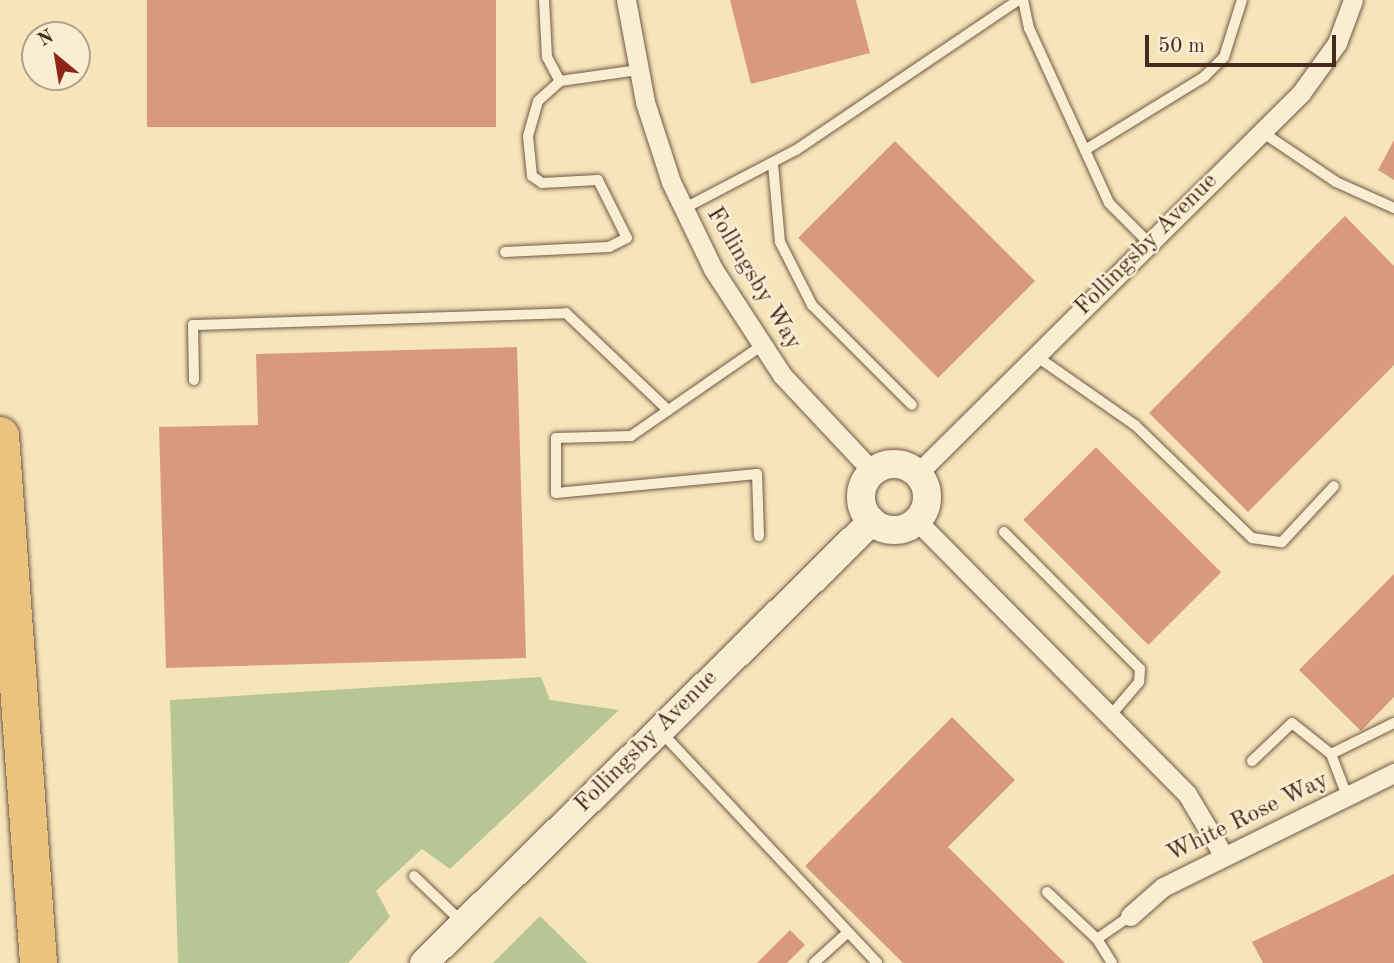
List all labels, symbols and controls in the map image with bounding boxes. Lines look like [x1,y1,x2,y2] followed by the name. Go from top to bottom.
[21,21,91,91] north arrow
[1149,21,1340,65] scale bar
[35,27,57,51] text: N
[1158,36,1205,57] text: 50 m
[1070,168,1224,322] street label: Follingsby Avenue
[699,202,807,356] street label: Follingsby Way
[570,665,724,819] street label: Follingsby Avenue
[1162,766,1334,870] street label: White Rose Way

